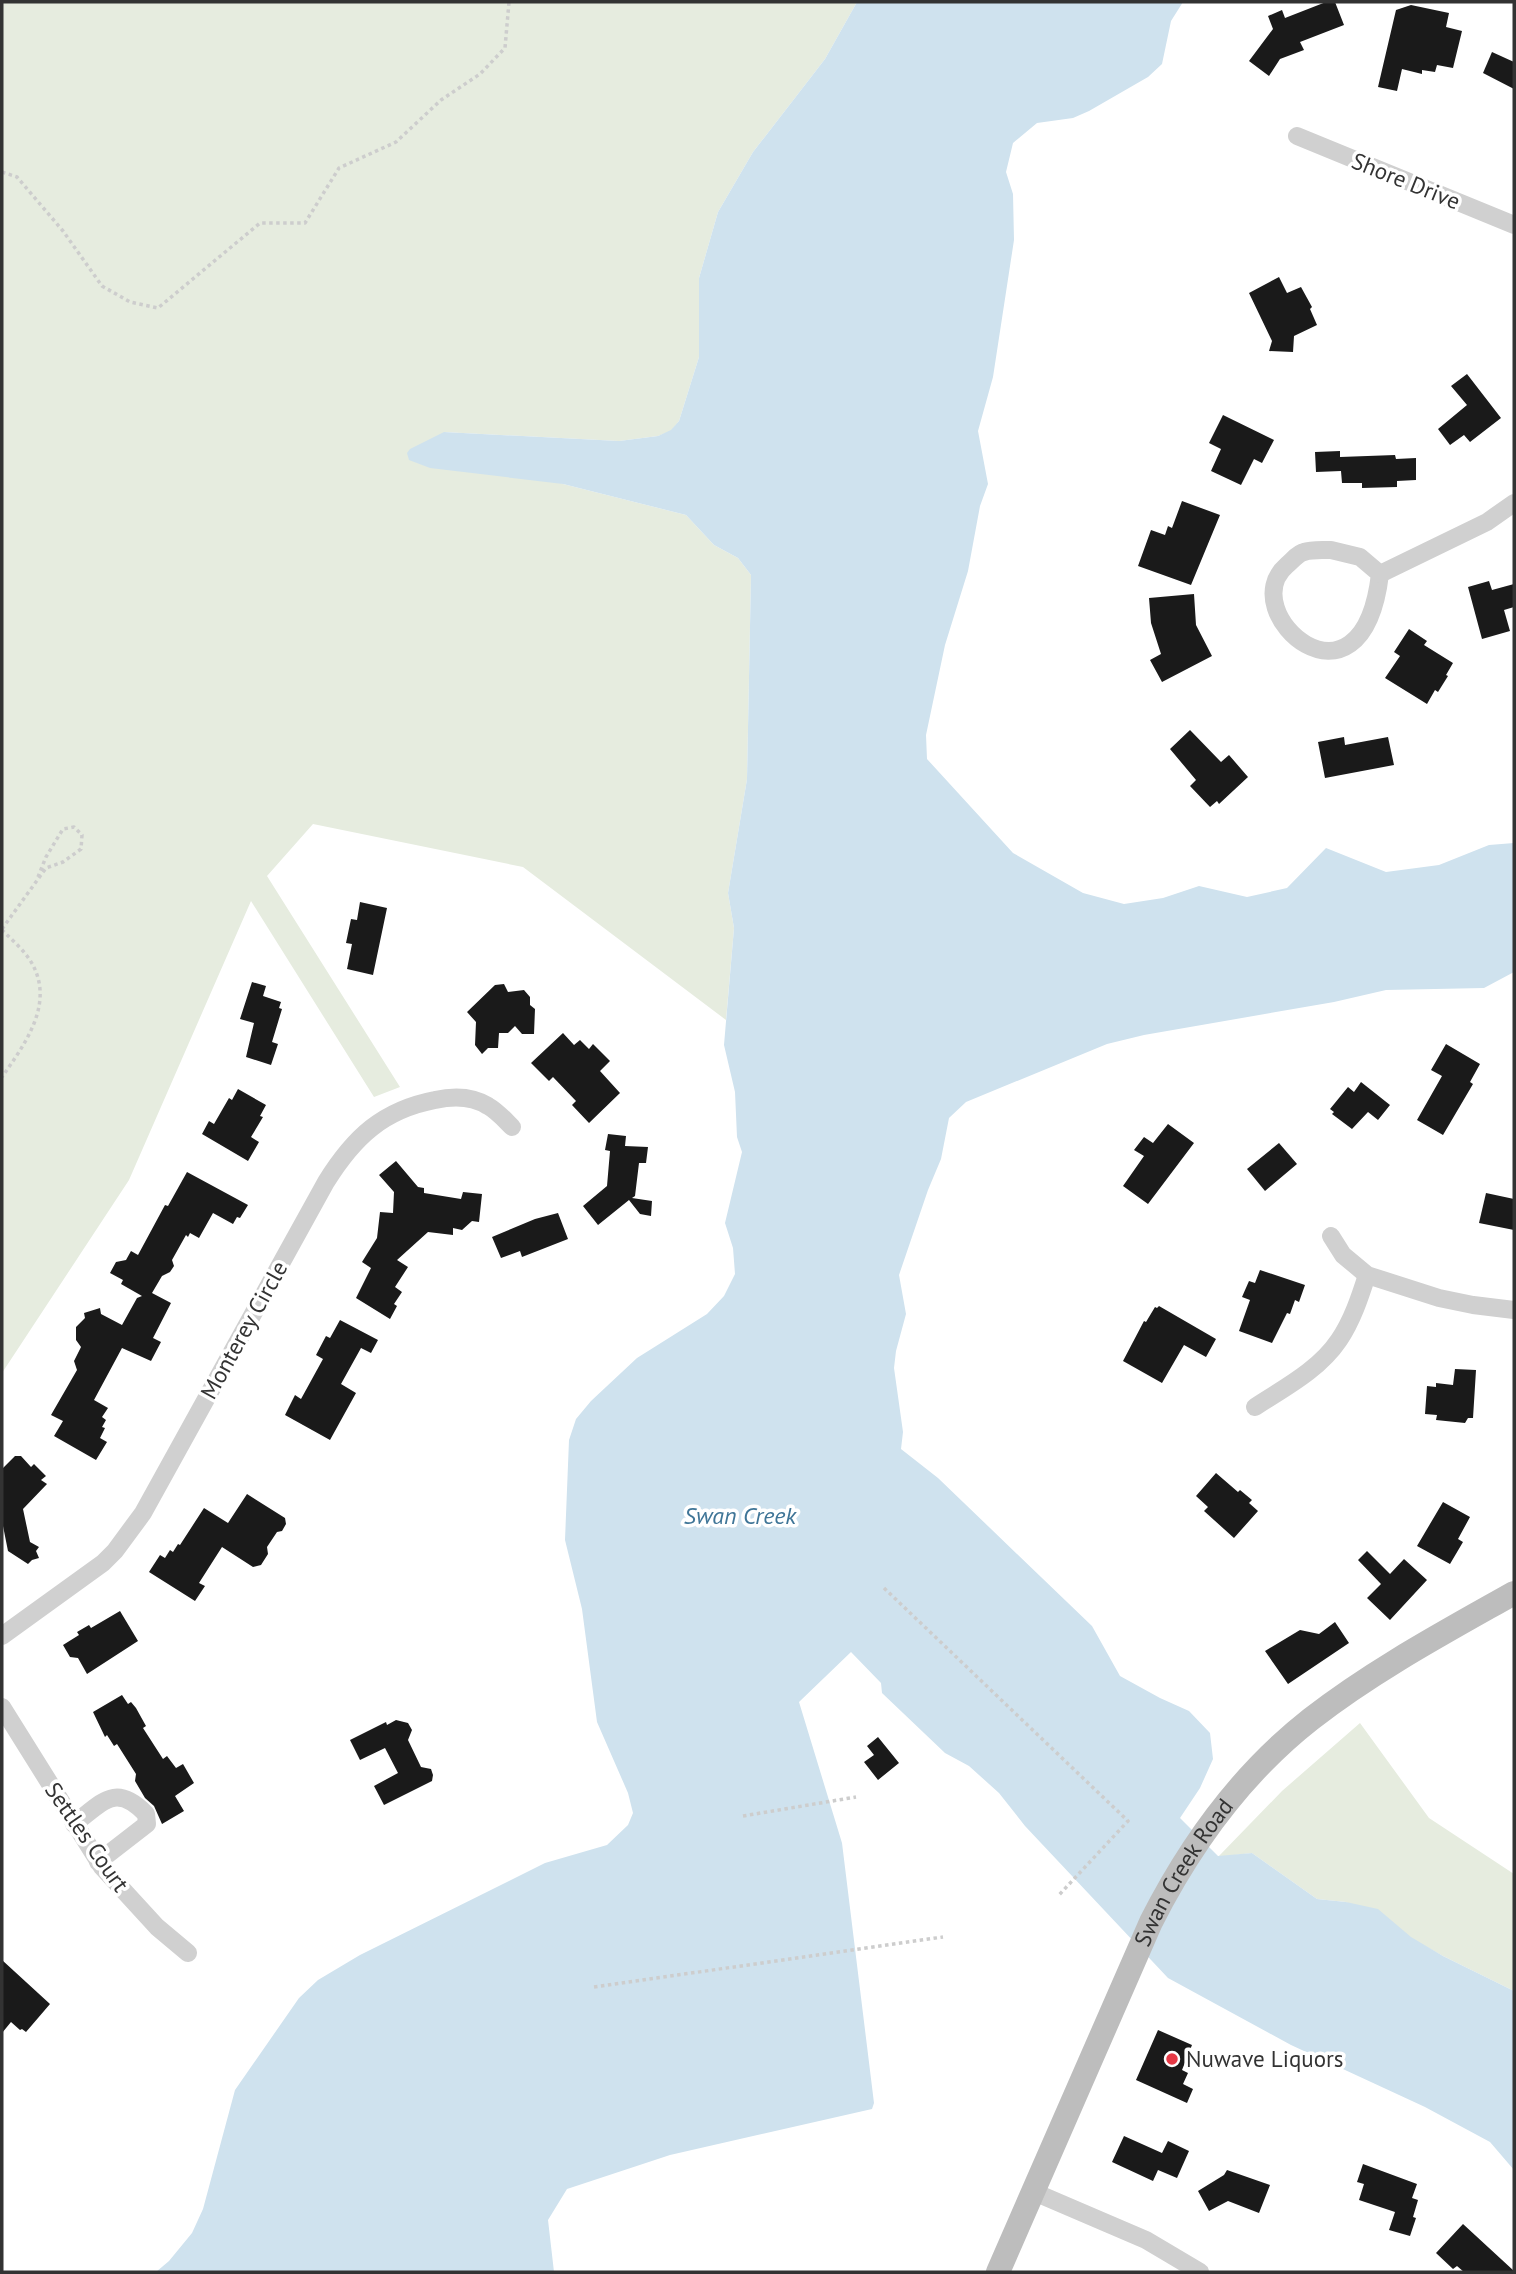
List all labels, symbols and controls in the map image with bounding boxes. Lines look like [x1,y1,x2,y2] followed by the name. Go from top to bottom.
[1348,146,1465,215] street label: Shore Drive
[194,1256,293,1404] street label: Monterey Circle
[684,1500,797,1531] water label: Swan Creek
[39,1776,136,1897] street label: Settles Court
[1127,1792,1239,1951] street label: Swan Creek Road
[1186,2044,1343,2073] place label: Nuwave Liquors
[1164,2051,1180,2067] marker: Nuwave Liquors

